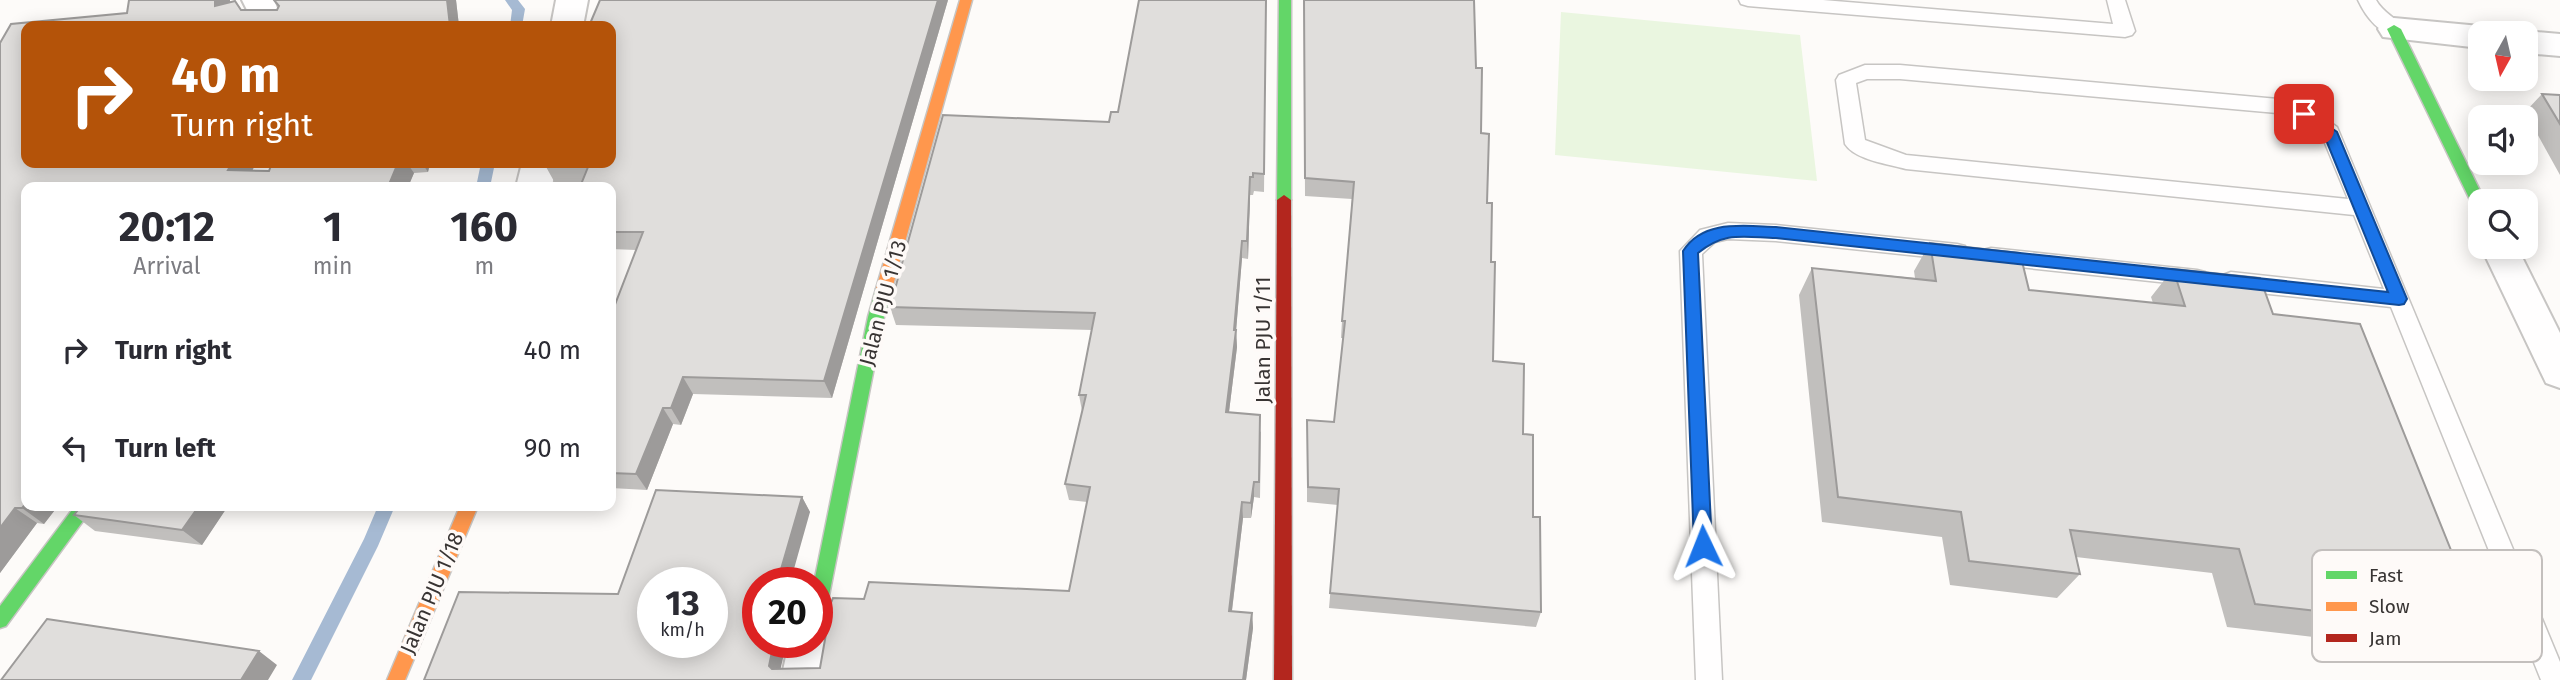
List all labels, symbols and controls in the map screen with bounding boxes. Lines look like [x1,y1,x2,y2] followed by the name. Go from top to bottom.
[2468,21,2538,91] north arrow
[2468,21,2538,259] map controls
[171,46,280,105] text: 40 m
[56,49,147,140] icon: right
[2274,84,2334,144] pin
[2285,95,2323,133] icon: arrive
[2468,105,2538,175] button: sound
[171,106,313,144] text: Turn right
[2468,189,2538,259] button: search
[119,202,215,252] text: 20:12
[323,202,342,252] text: 1
[450,202,518,252] text: 160
[854,237,912,369] street label: Jalan PJU 1/13
[133,252,201,280] text: Arrival
[313,252,353,280] text: min
[474,252,494,280] text: m
[1250,276,1276,404] street label: Jalan PJU 1/11
[56,331,94,369] icon: right
[115,335,232,366] text: Turn right
[523,335,581,366] text: 40 m
[56,429,94,467] icon: left
[115,433,216,464] text: Turn left
[524,433,581,464] text: 90 m
[1666,509,1740,583] position arrow
[395,528,469,658] street label: Jalan PJU 1/18
[2312,550,2542,662] legend
[2369,564,2403,587] text: Fast
[742,567,833,658] speed limit sign: 20
[665,582,700,624] text: 13
[2369,595,2410,618] text: Slow
[660,619,705,641] text: km/h
[2369,627,2401,650] text: Jam

